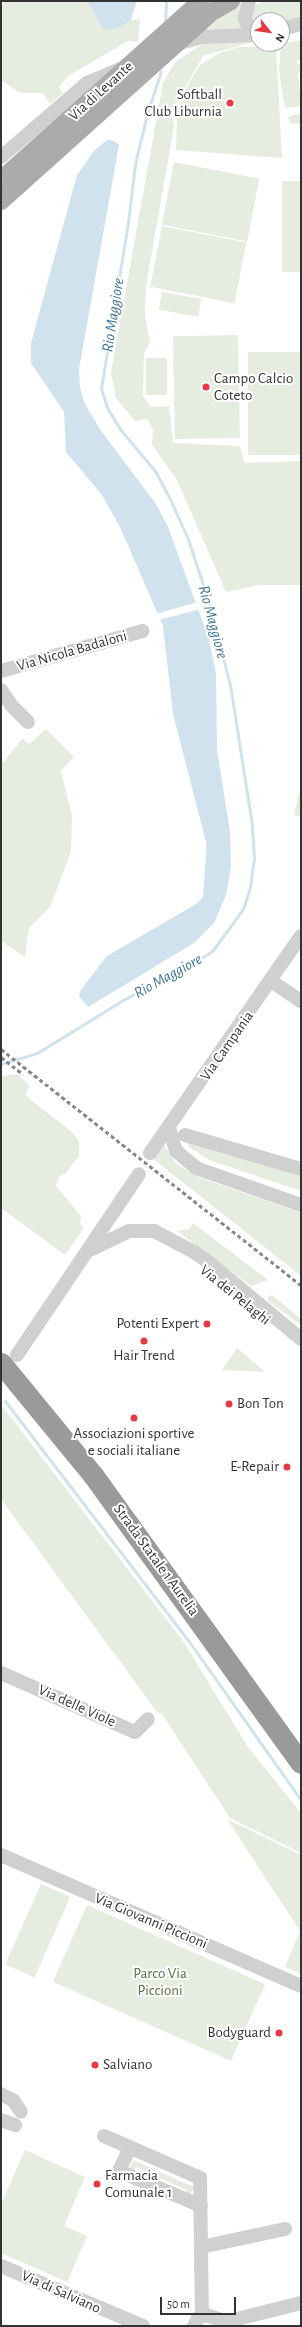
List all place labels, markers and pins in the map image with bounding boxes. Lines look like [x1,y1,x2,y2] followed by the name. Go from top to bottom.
[144,85,222,120] place label: Softball Club Liburnia
[225,98,235,108] marker: Softball Club Liburnia
[214,369,293,404] place label: Campo Calcio Coteto
[201,382,211,392] marker: Campo Calcio Coteto
[116,1315,199,1333] place label: Potenti Expert
[202,1319,212,1329] marker: Potenti Expert
[139,1336,149,1346] marker: Hair Trend
[113,1347,175,1365] place label: Hair Trend
[237,1395,284,1413] place label: Bon Ton
[224,1399,234,1409] marker: Bon Ton
[129,1413,139,1423] marker: Associazioni sportive e sociali italiane
[73,1424,195,1459] place label: Associazioni sportive e sociali italiane
[230,1458,279,1476] place label: E-Repair
[282,1462,292,1472] marker: E-Repair
[208,2024,271,2042] place label: Bodyguard
[274,2028,284,2038] marker: Bodyguard
[103,2056,152,2074] place label: Salviano
[90,2060,100,2070] marker: Salviano
[105,2166,172,2201] place label: Farmacia Comunale 1
[92,2179,102,2189] marker: Farmacia Comunale 1

